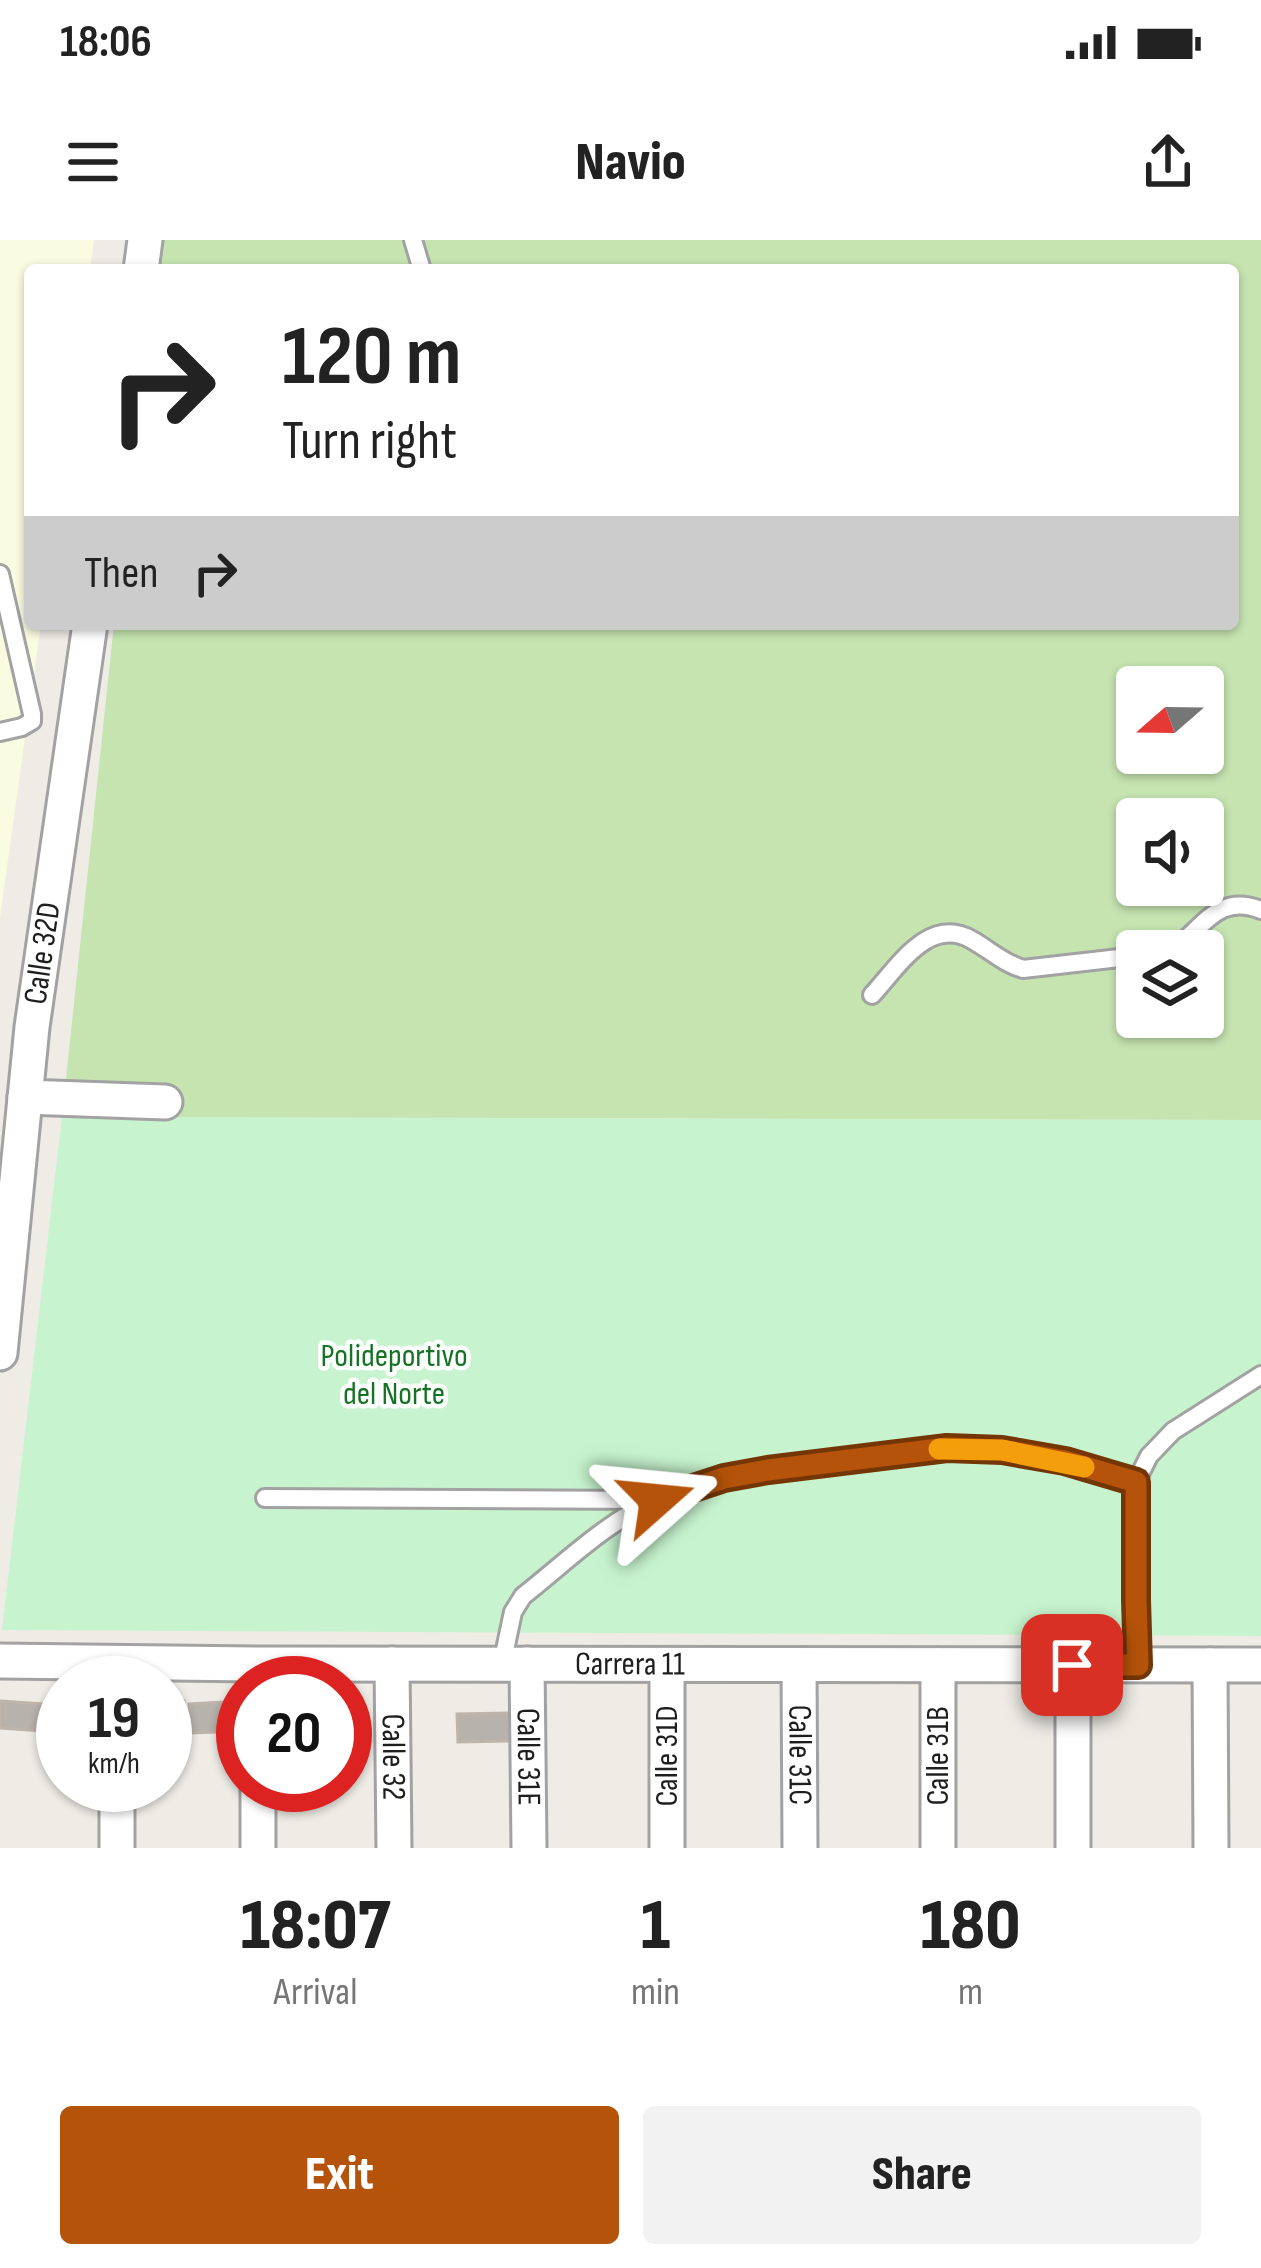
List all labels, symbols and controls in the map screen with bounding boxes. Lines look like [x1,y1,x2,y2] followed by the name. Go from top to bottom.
[60,15,152,70] text: 18:06
[60,129,126,195] icon: menu
[1135,129,1201,195] icon: share
[575,130,686,195] text: Navio
[282,307,461,408] text: 120 m
[84,312,240,468] icon: right
[282,409,457,474] text: Turn right
[182,540,248,606] icon: right
[84,546,158,601] text: Then
[1116,666,1224,774] north arrow
[1116,666,1224,1038] map controls
[1116,798,1224,906] button: sound
[15,900,70,1007] street label: Calle 32D
[1116,930,1224,1038] button: layers
[320,1336,468,1414] park label: Polideportivo del Norte
[594,1437,720,1563] position arrow
[1021,1614,1123,1716] pin
[1039,1632,1105,1698] icon: arrive
[575,1644,685,1684] street label: Carrera 11
[216,1656,372,1812] speed limit sign: 20
[88,1683,140,1755] text: 19
[779,1705,820,1805] street label: Calle 31C
[647,1706,687,1806] street label: Calle 31D
[918,1706,958,1806] street label: Calle 31B
[507,1708,549,1806] street label: Calle 31E
[373,1714,413,1800] street label: Calle 32
[88,1746,140,1782] text: km/h
[241,1883,390,1970] text: 18:07
[641,1883,670,1970] text: 1
[920,1883,1020,1970] text: 180
[274,1969,357,2016] text: Arrival
[631,1969,680,2016] text: min
[958,1969,983,2016] text: m
[60,2106,619,2244] button: Exit
[643,2106,1201,2244] button: Share

